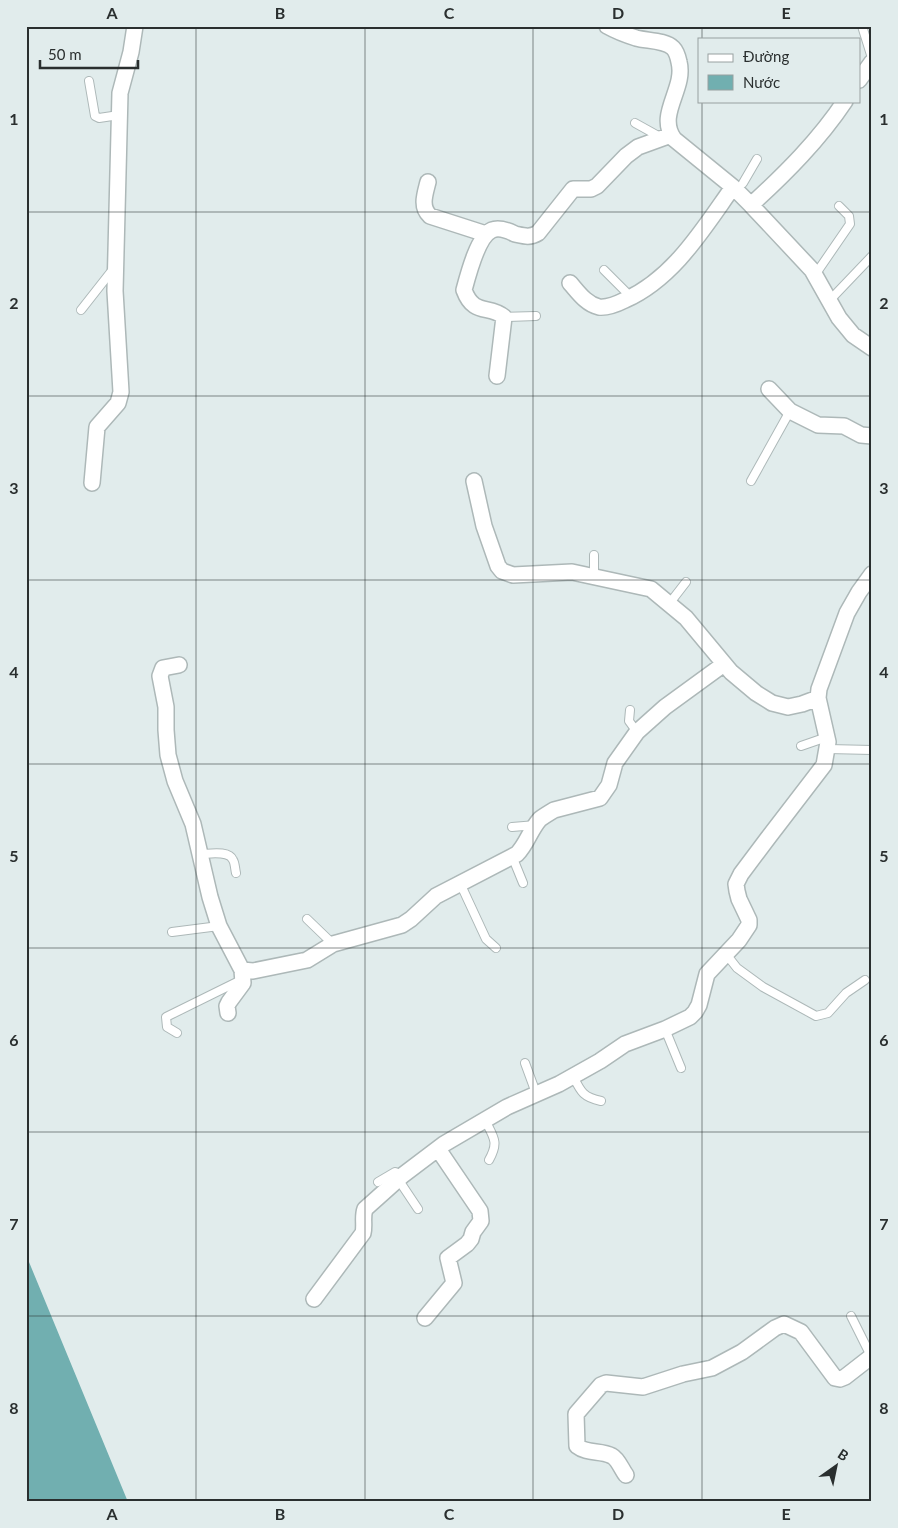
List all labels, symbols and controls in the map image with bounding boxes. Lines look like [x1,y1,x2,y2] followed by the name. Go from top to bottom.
[105,3,118,22] text: A
[275,3,285,22] text: B
[444,3,455,22] text: C
[612,3,624,22] text: D
[781,3,791,22] text: E
[40,38,138,70] scale bar
[698,38,860,102] legend
[48,45,82,63] text: 50 m
[743,47,789,65] text: Đường
[743,73,780,91] text: Nước
[9,109,19,128] text: 1
[879,109,889,128] text: 1
[9,293,19,312] text: 2
[879,293,889,312] text: 2
[9,478,19,497] text: 3
[879,478,889,497] text: 3
[9,662,19,681] text: 4
[879,662,889,681] text: 4
[9,846,19,865] text: 5
[879,846,889,865] text: 5
[9,1030,19,1049] text: 6
[879,1030,889,1049] text: 6
[9,1214,19,1233] text: 7
[879,1214,889,1233] text: 7
[9,1398,19,1417] text: 8
[879,1398,889,1417] text: 8
[810,1440,860,1490] north arrow
[835,1445,852,1464] text: B
[105,1504,118,1523] text: A
[275,1504,285,1523] text: B
[444,1504,455,1523] text: C
[612,1504,624,1523] text: D
[781,1504,791,1523] text: E

